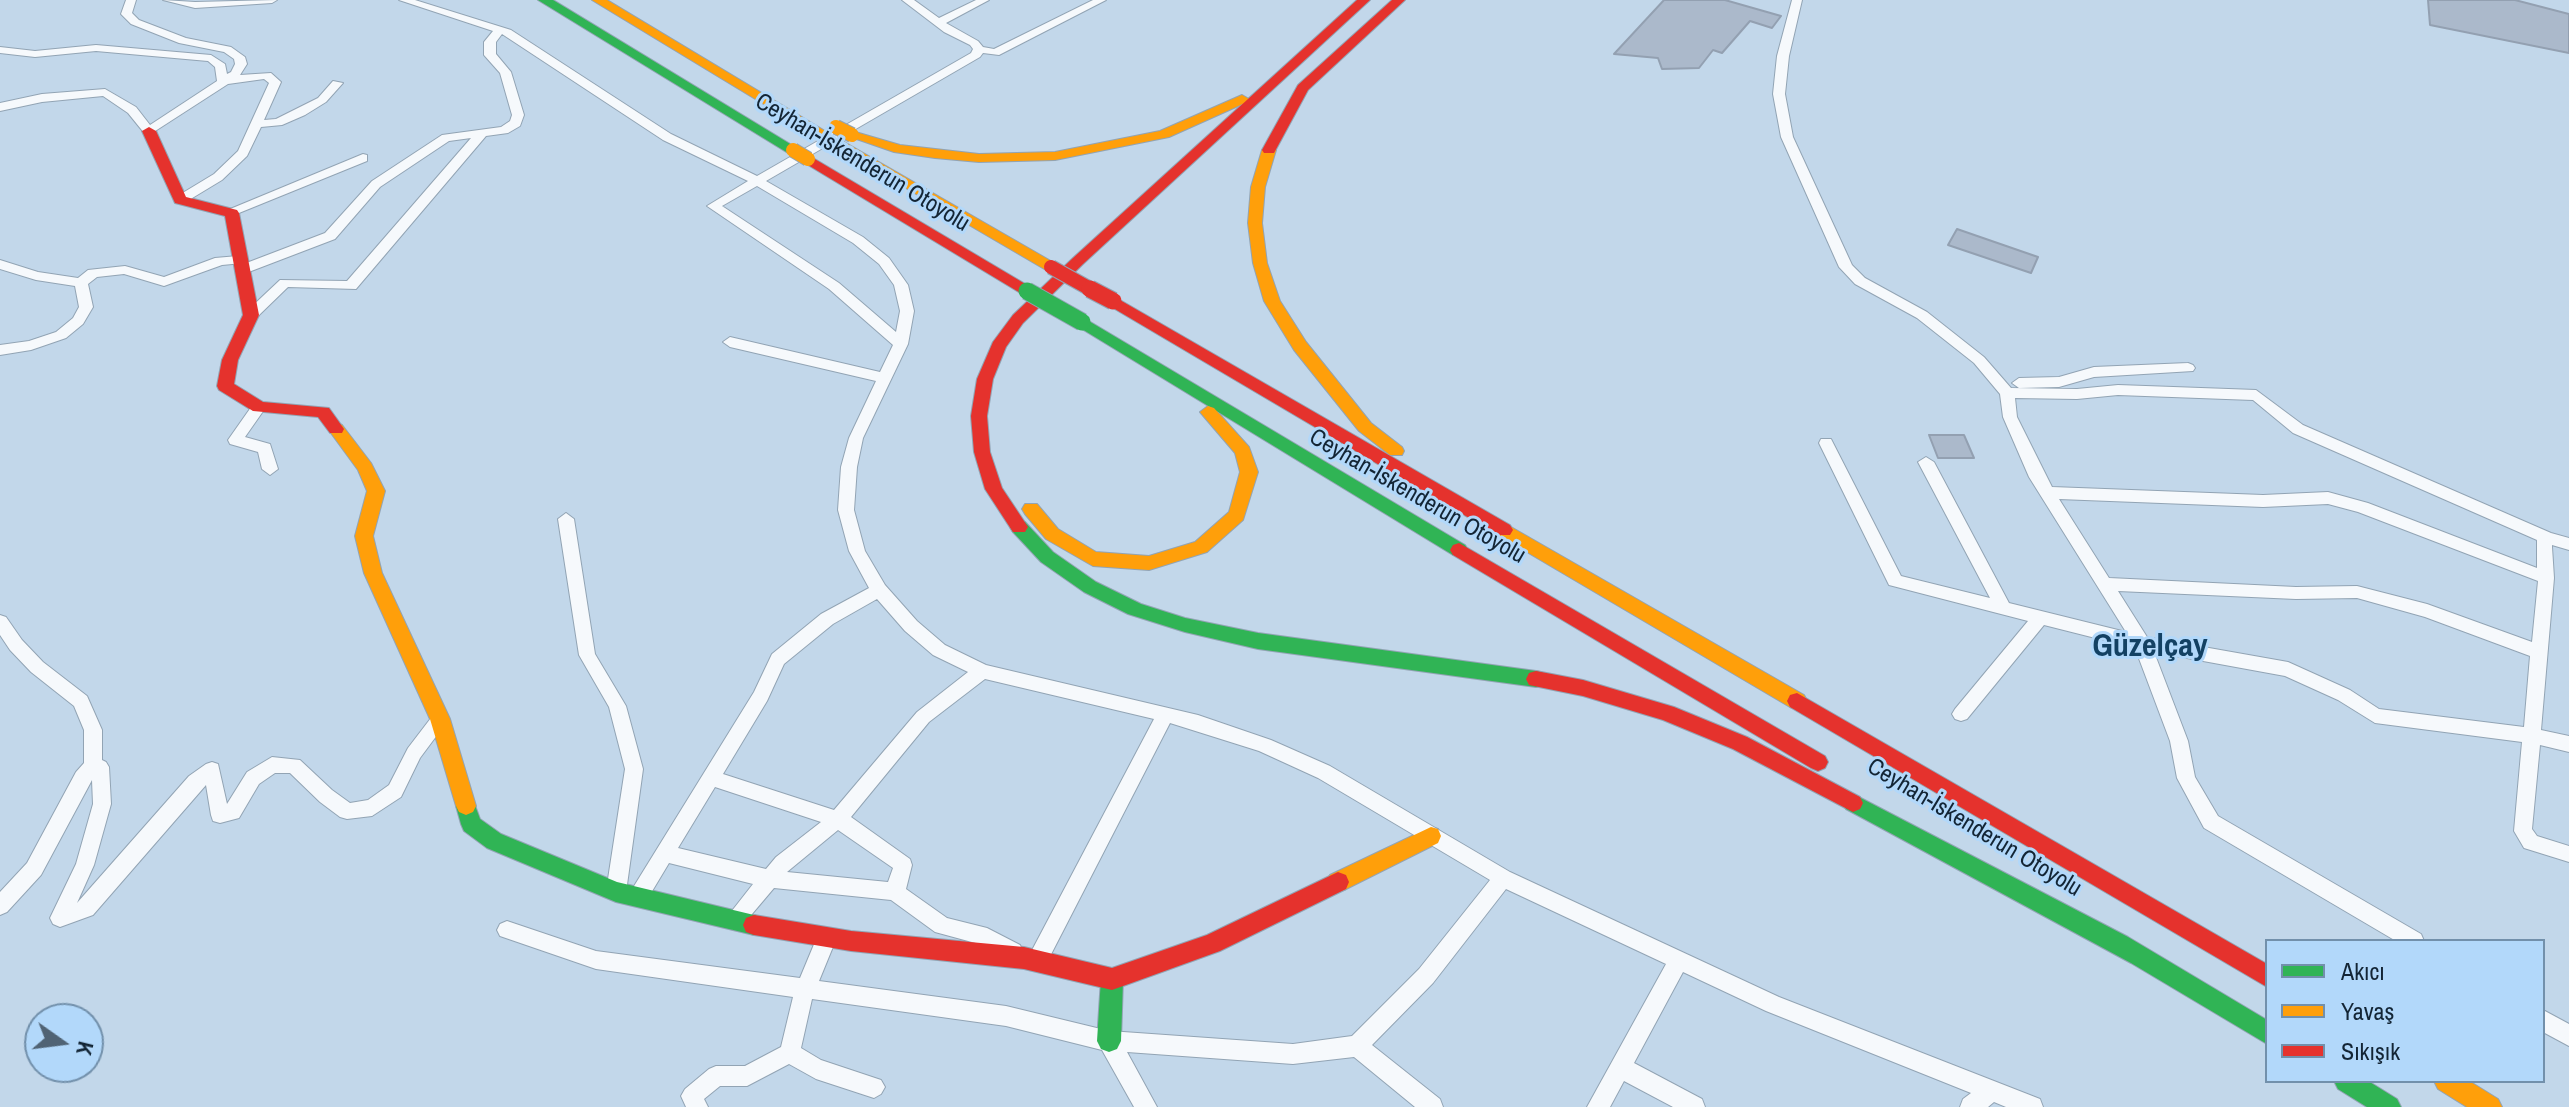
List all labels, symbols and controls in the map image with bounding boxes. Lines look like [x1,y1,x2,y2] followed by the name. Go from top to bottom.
[750,88,974,238] street label: Ceyhan-İskenderun Otoyolu
[1304,423,1530,571] street label: Ceyhan-İskenderun Otoyolu
[2092,628,2208,666] district label: Güzelçay
[1862,753,2086,903] street label: Ceyhan-İskenderun Otoyolu
[2265,939,2545,1083] legend
[2341,955,2385,987] text: Akıcı
[2341,995,2394,1027] text: Yavaş
[24,1003,104,1083] north arrow
[2341,1035,2400,1067] text: Sıkışık
[69,1038,101,1058] text: K

